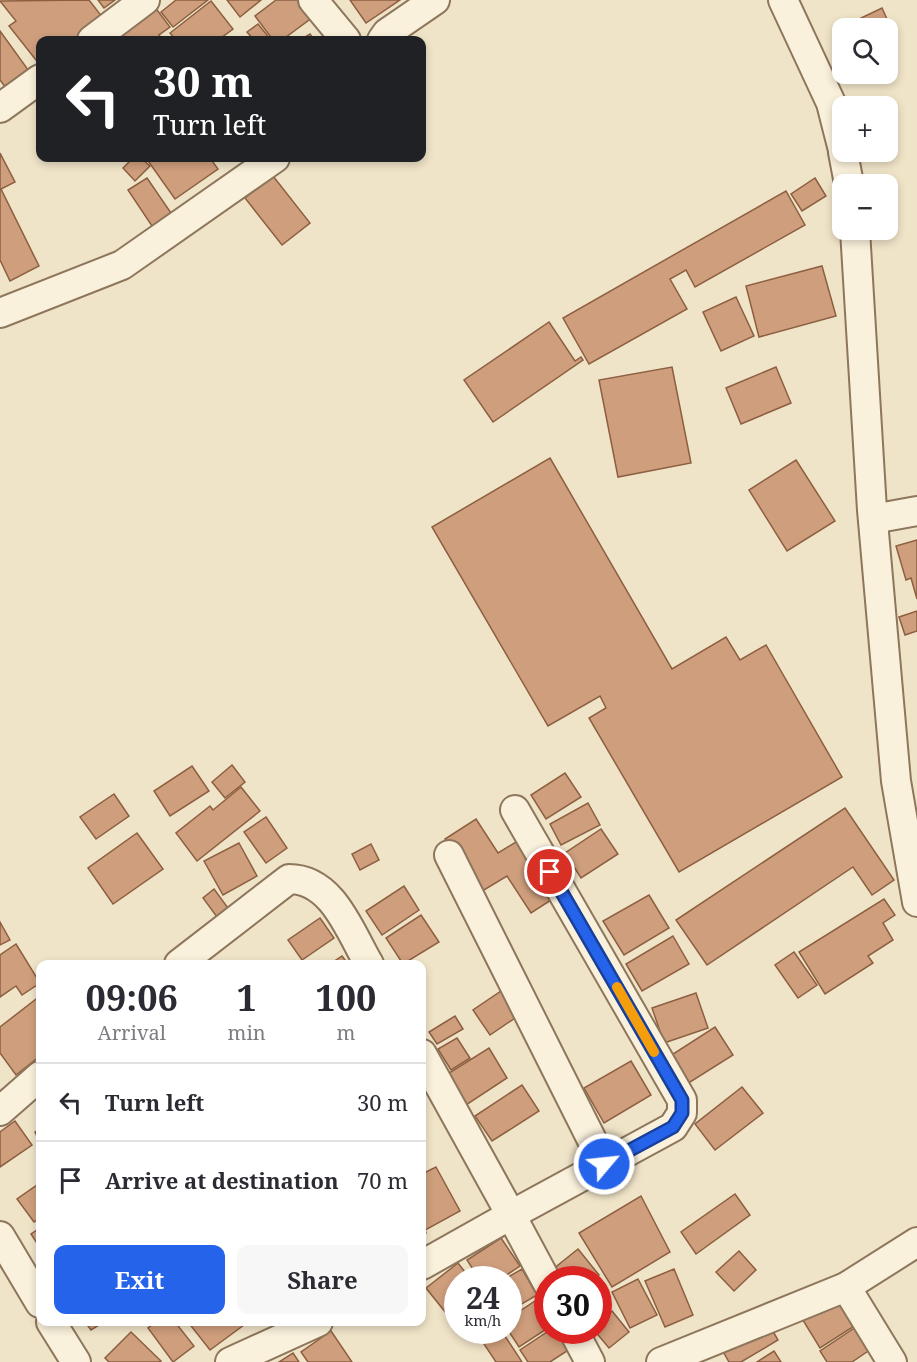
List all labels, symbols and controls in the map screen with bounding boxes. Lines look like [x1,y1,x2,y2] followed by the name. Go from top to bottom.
[832,18,898,240] map controls
[832,18,898,84] button: search
[153,52,253,109] text: 30 m
[54,60,132,138] icon: left
[832,96,898,162] button: +
[153,106,266,143] text: Turn left
[832,174,898,240] button: −
[524,846,575,897] pin
[533,855,566,888] icon: arrive
[86,973,178,1022] text: 09:06
[236,973,257,1022] text: 1
[315,973,376,1022] text: 100
[98,1019,166,1046] text: Arrival
[228,1019,266,1046] text: min
[336,1019,355,1046] text: m
[54,1086,87,1119] icon: left
[105,1087,204,1117] text: Turn left
[357,1087,408,1117] text: 30 m
[572,1132,636,1196] position arrow
[54,1164,87,1197] icon: arrive
[105,1165,339,1195] text: Arrive at destination
[357,1165,408,1195] text: 70 m
[54,1245,225,1314] button: Exit
[237,1245,408,1314] button: Share
[534,1266,612,1344] speed limit sign: 30
[466,1277,500,1318] text: 24
[465,1310,501,1330] text: km/h

